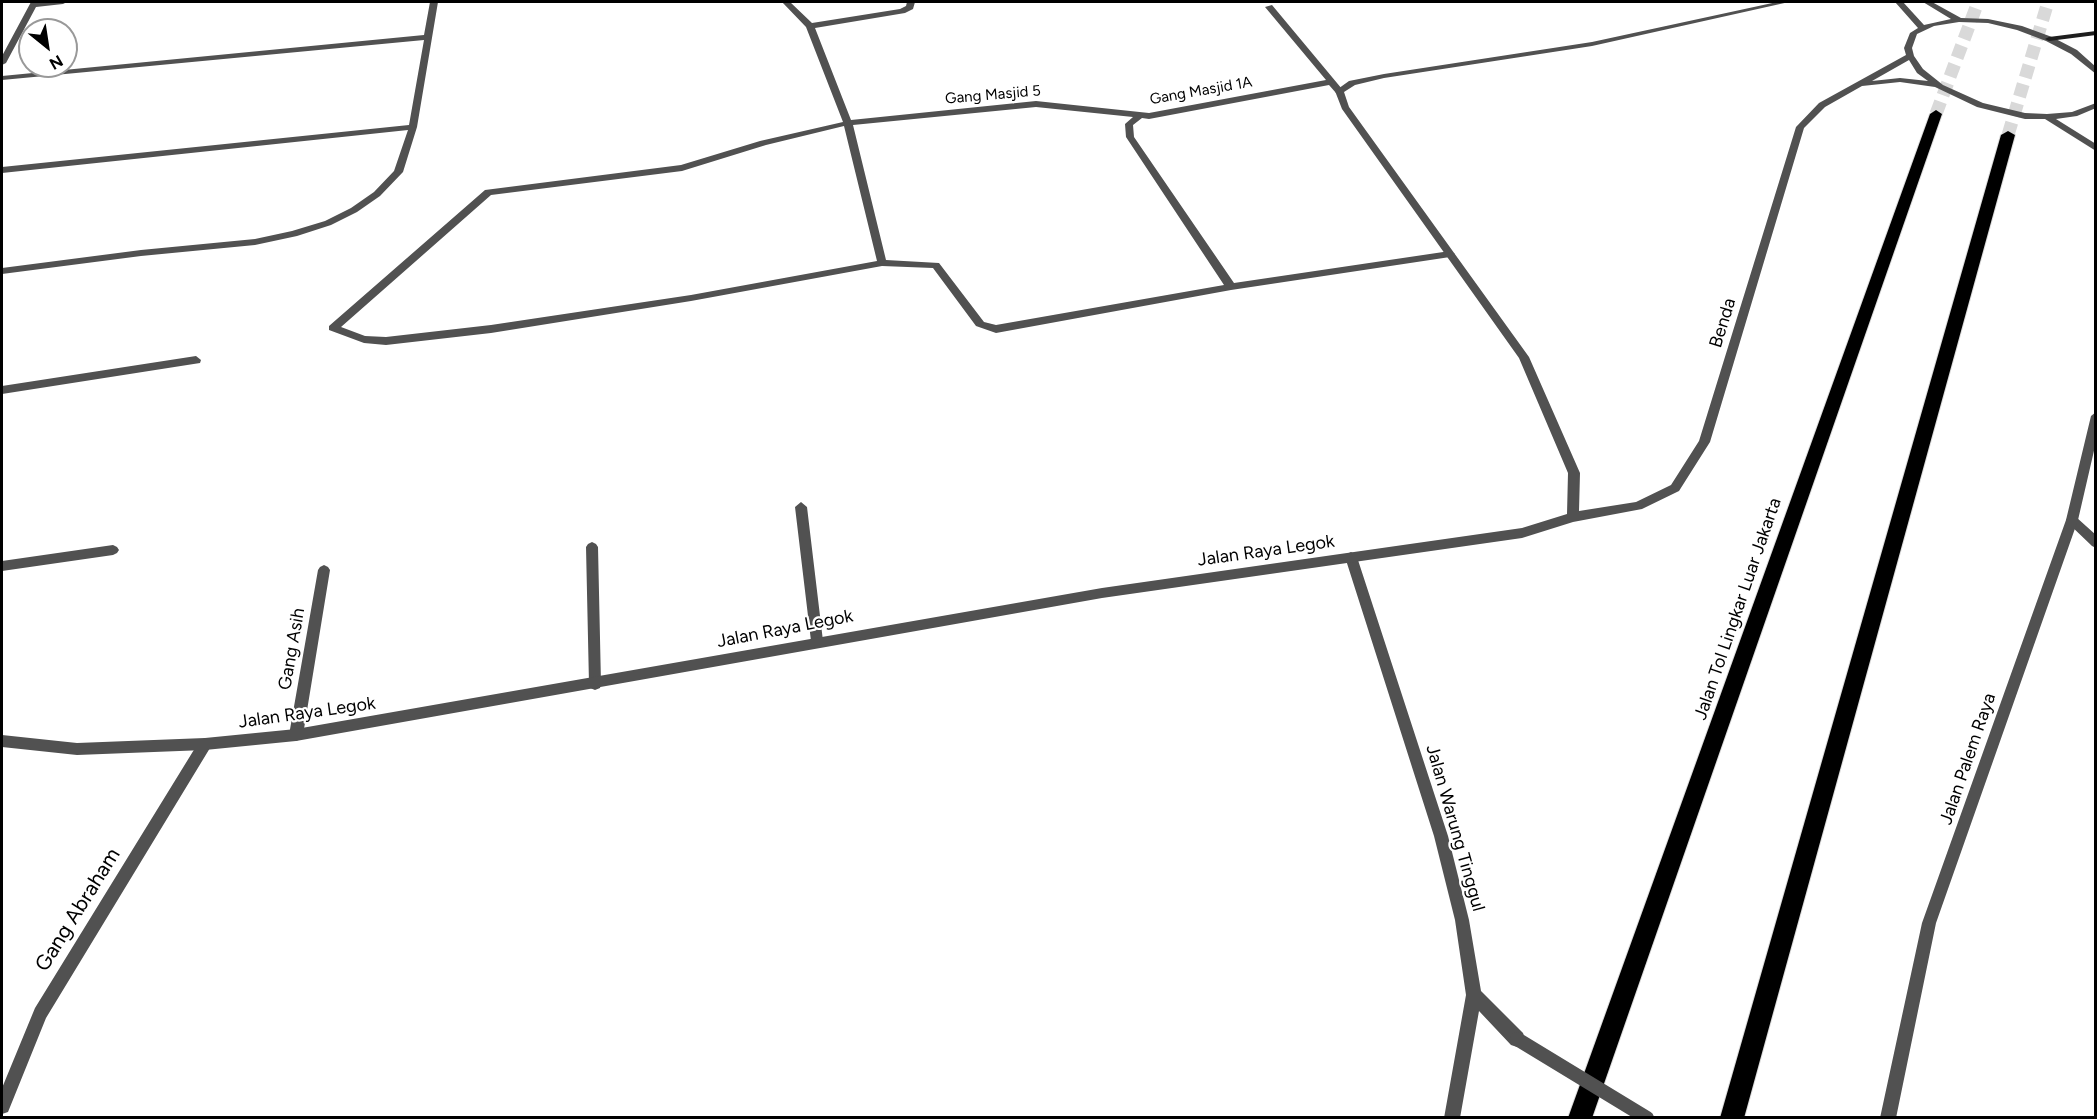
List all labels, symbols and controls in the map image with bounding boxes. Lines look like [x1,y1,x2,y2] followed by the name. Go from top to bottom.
[18,18,78,78] north arrow
[46,51,66,74] text: N
[1148,73,1254,109] street label: Gang Masjid 1A
[944,82,1042,108] street label: Gang Masjid 5
[1705,296,1741,350] street label: Benda
[1690,495,1786,723] street label: Jalan Tol Lingkar Luar Jakarta
[1196,531,1336,571] street label: Jalan Raya Legok
[715,605,855,653] street label: Jalan Raya Legok
[274,606,310,692] street label: Gang Asih
[1935,690,2001,828] street label: Jalan Palem Raya
[237,693,377,733] street label: Jalan Raya Legok
[1421,742,1489,914] street label: Jalan Warung Tinggul
[30,844,126,976] street label: Gang Abraham

